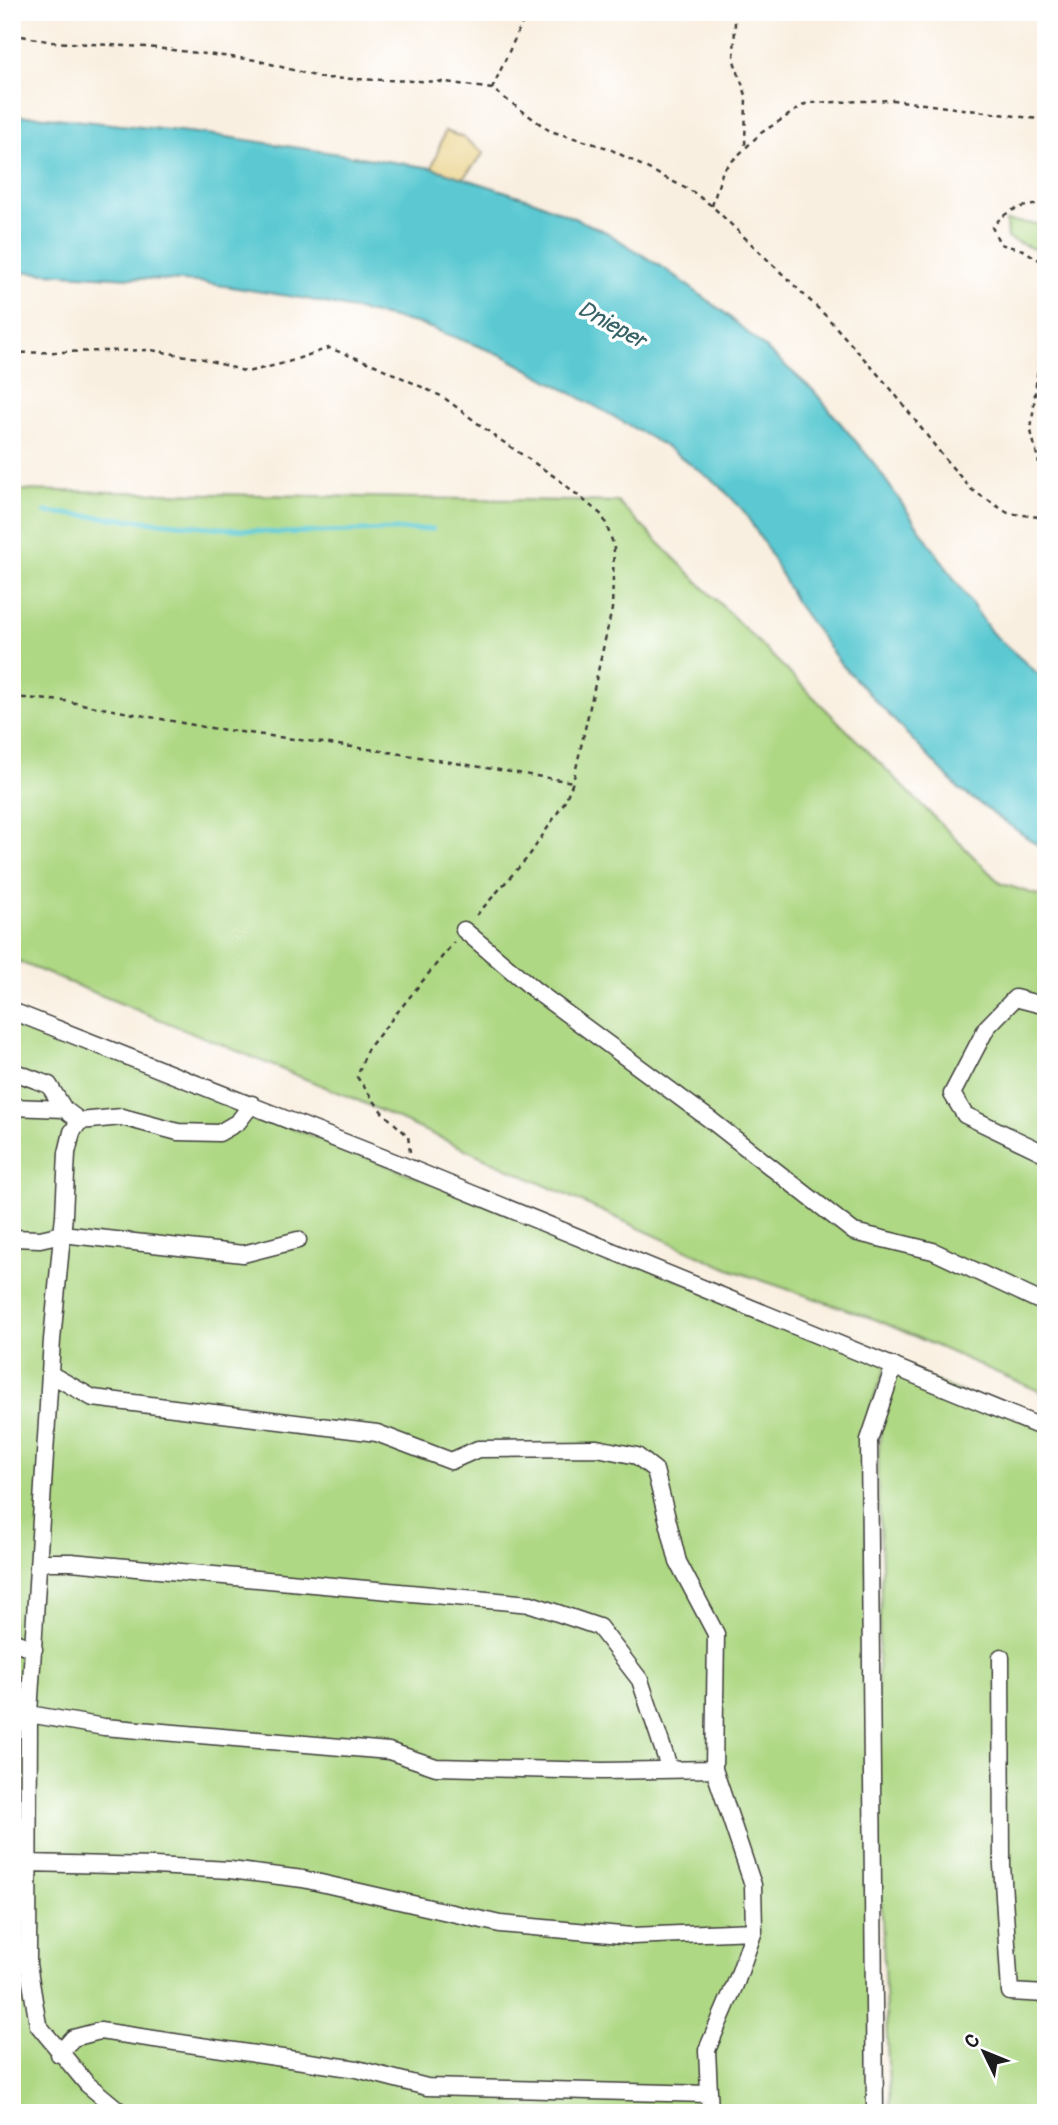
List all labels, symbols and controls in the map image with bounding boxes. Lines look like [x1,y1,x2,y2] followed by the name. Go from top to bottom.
[573,294,653,356] water label: Dnieper
[950,2016,1020,2086] north arrow
[960,2028,985,2054] text: С

